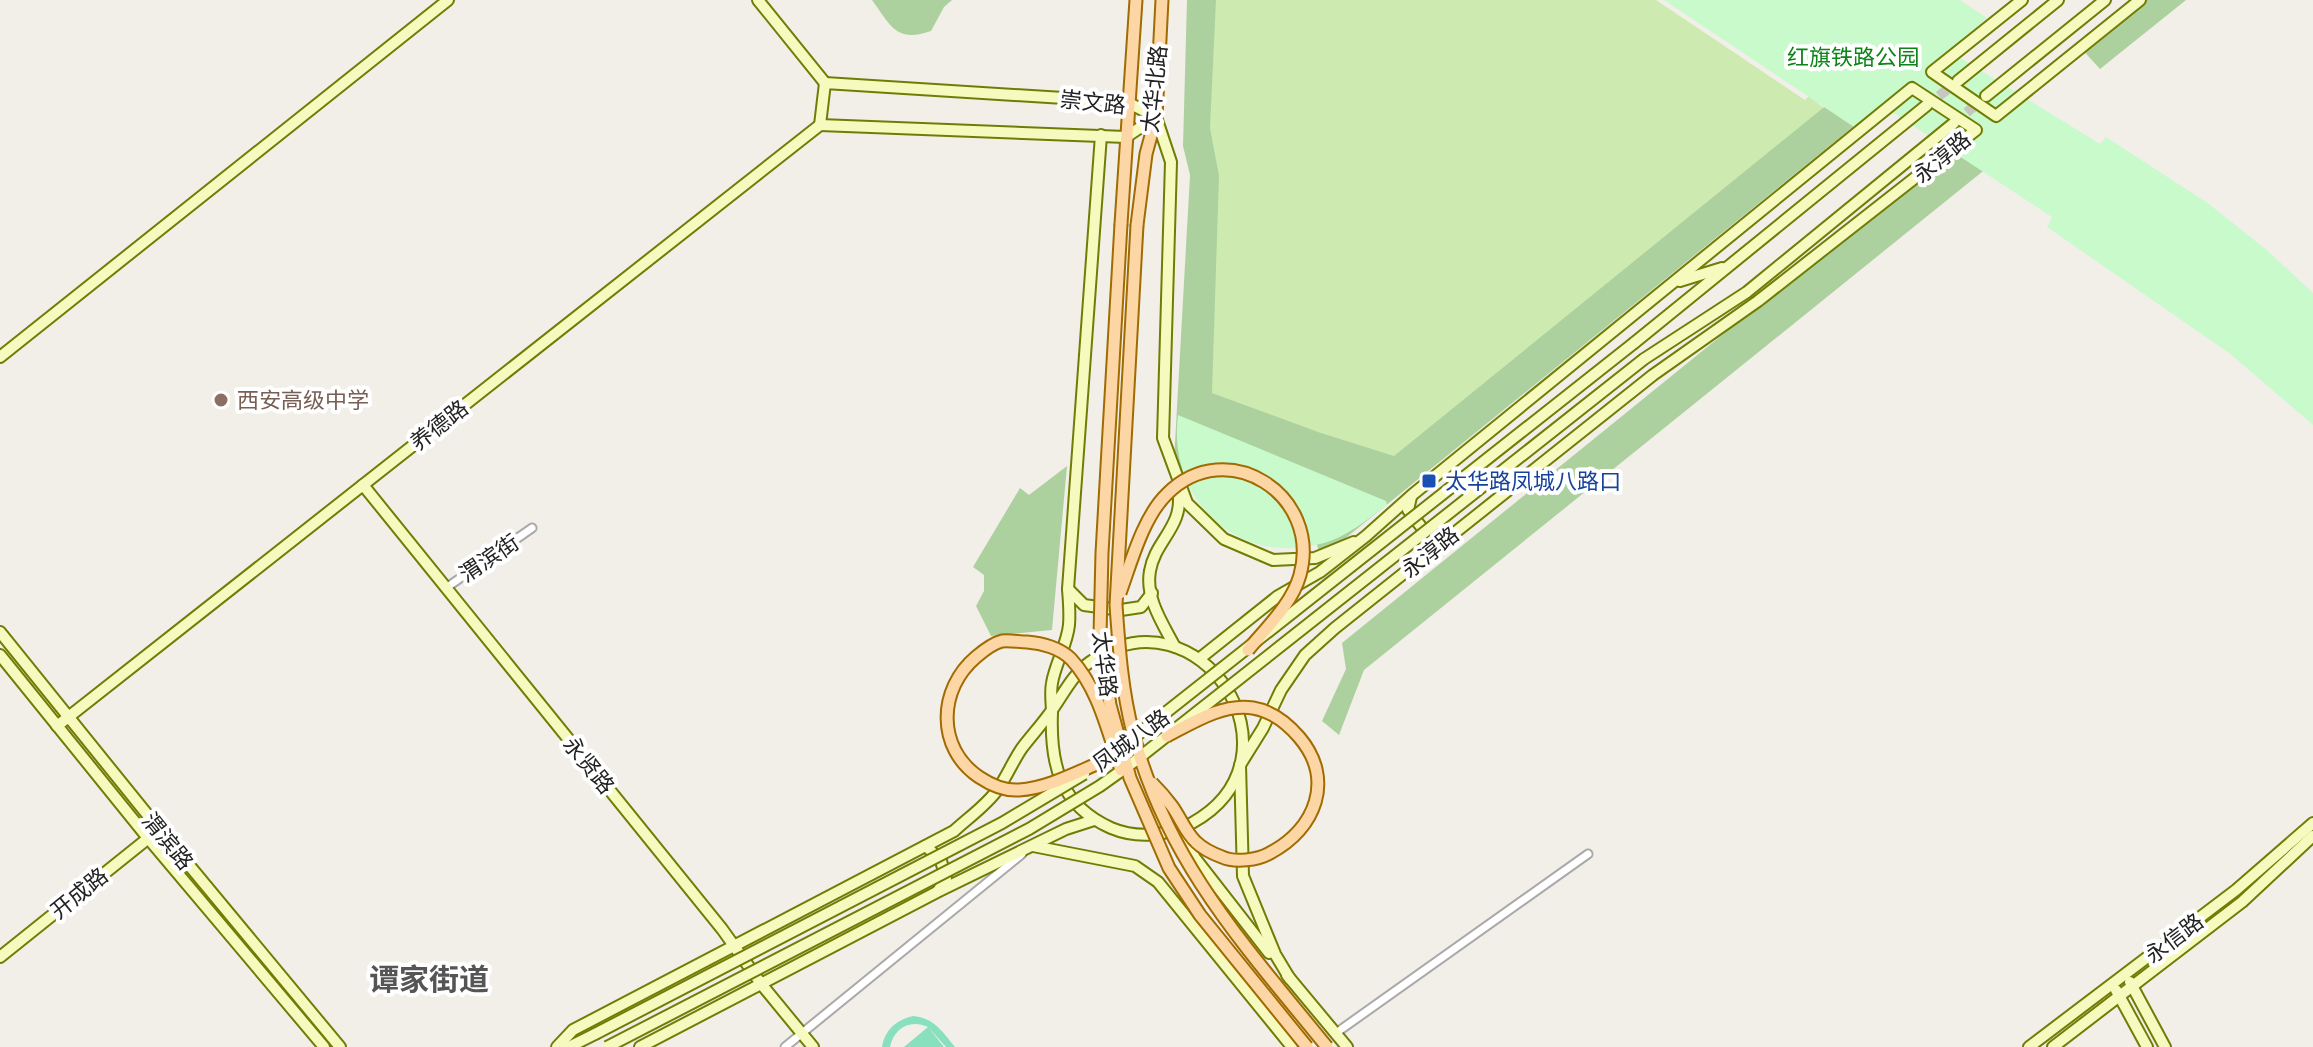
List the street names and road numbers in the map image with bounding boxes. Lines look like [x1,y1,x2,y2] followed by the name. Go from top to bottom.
[1135,44,1173,134] street label: 太华北路
[1059,85,1127,119] street label: 崇文路
[1908,125,1976,189] street label: 永淳路
[404,394,474,456] street label: 养德路
[1396,520,1464,584] street label: 永淳路
[454,528,524,588] street label: 渭滨街
[1087,630,1123,698] street label: 太华路
[1087,703,1175,777] street label: 凤城八路
[557,731,621,799] street label: 永贤路
[136,807,200,875] street label: 渭滨路
[45,861,113,925] street label: 开成路
[2139,907,2209,969] street label: 永信路

